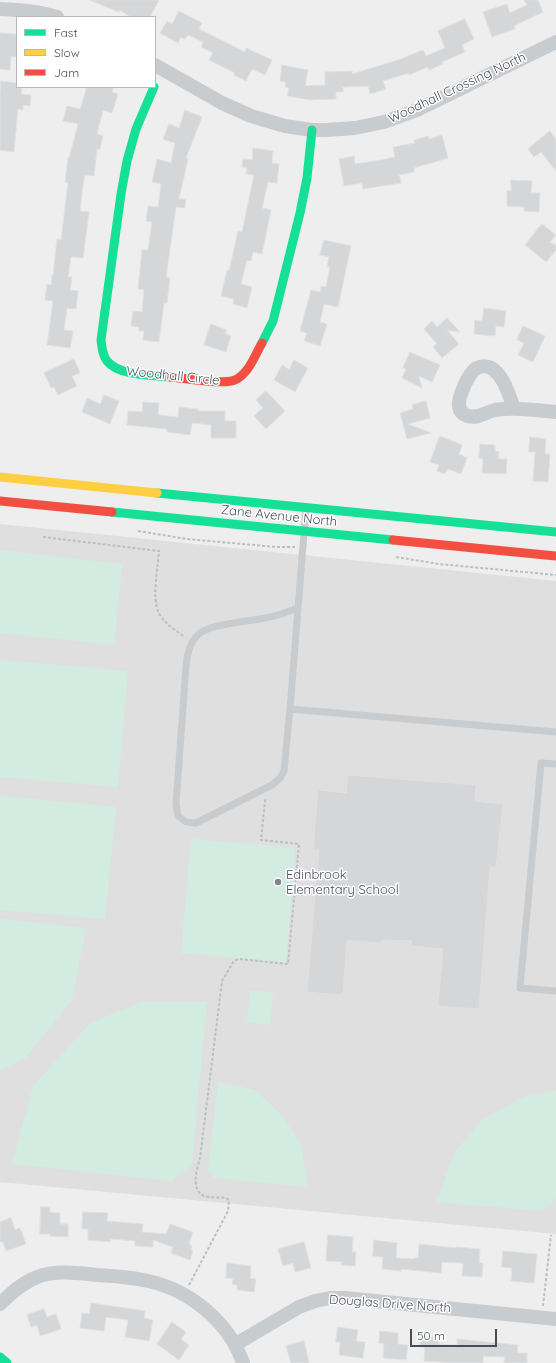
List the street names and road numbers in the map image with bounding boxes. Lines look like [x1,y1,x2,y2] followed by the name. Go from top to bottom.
[386,49,528,127] street label: Woodhall Crossing North
[126,363,220,389] street label: Woodhall Circle
[220,502,338,530] street label: Zane Avenue North
[329,1292,451,1316] street label: Douglas Drive North

